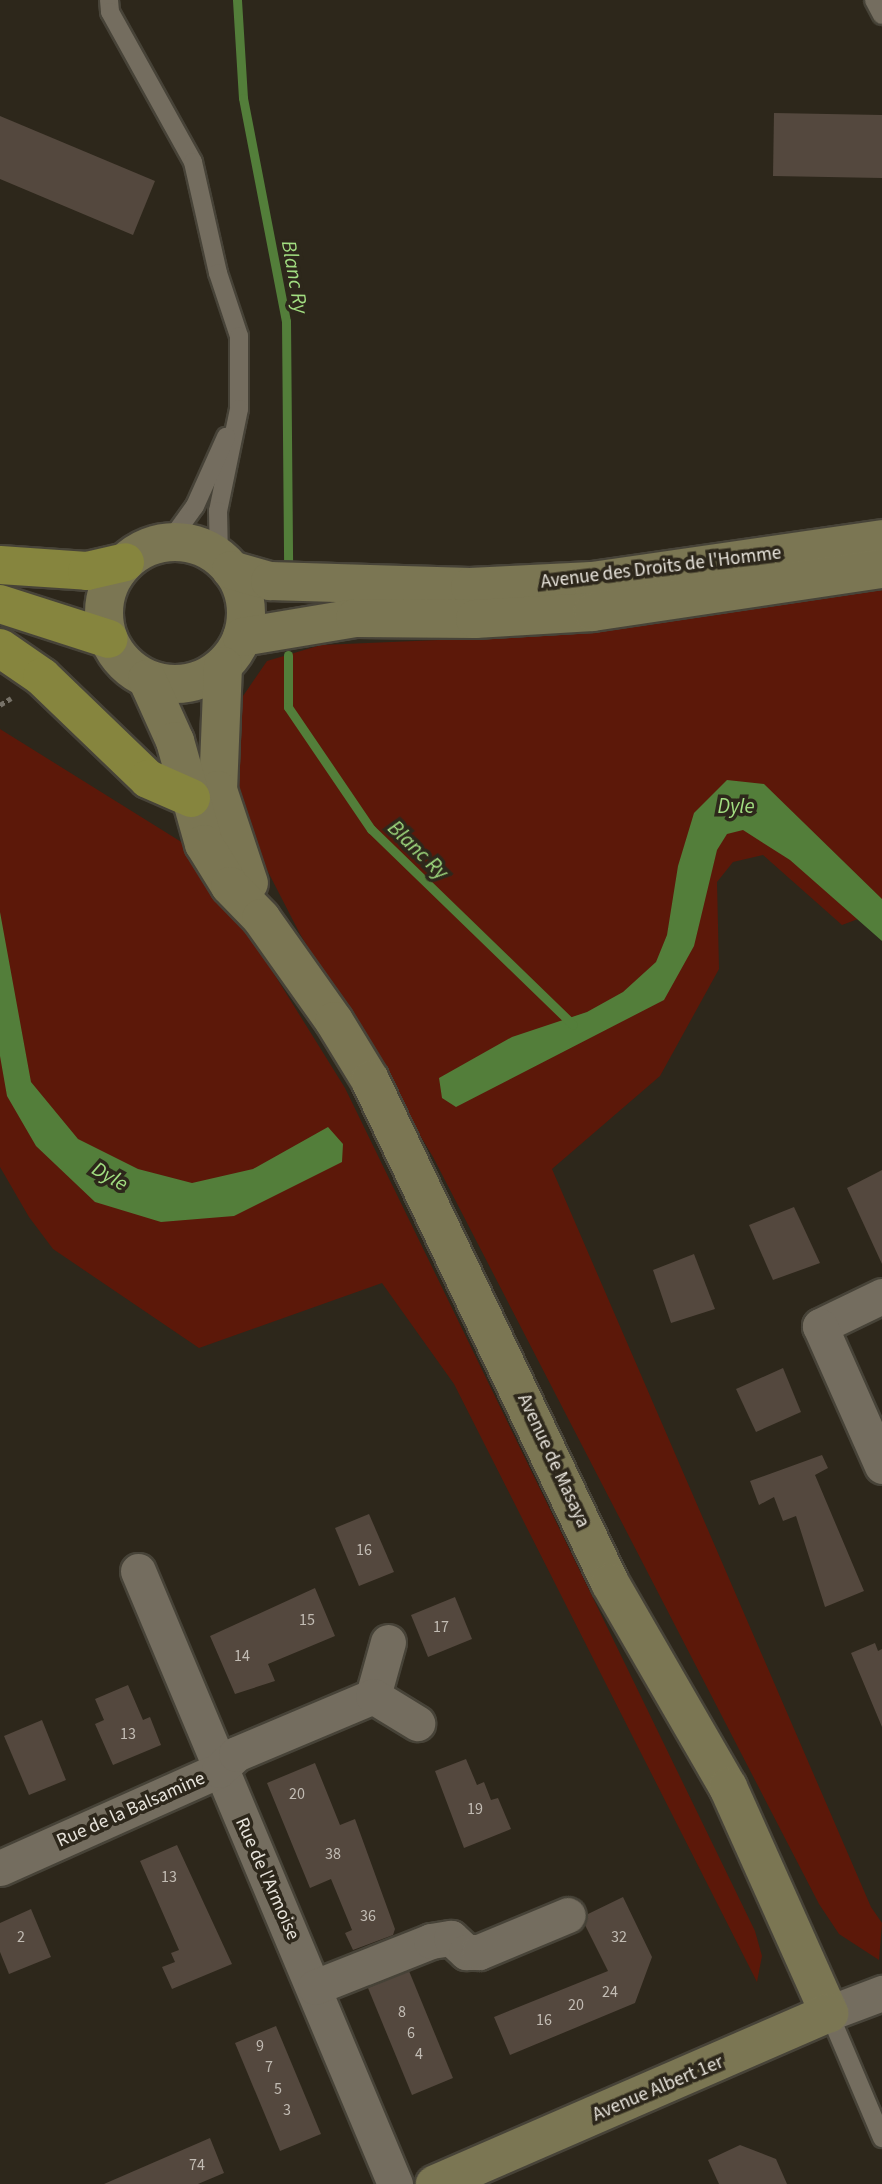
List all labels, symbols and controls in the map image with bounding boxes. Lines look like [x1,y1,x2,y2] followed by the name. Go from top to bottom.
[276,238,314,316] water label: Blanc Ry
[539,542,783,594] street label: Avenue des Droits de l'Homme
[717,793,755,819] water label: Dyle
[383,815,453,885] water label: Blanc Ry
[88,1156,132,1196] water label: Dyle
[512,1390,594,1532] street label: Avenue de Masaya
[356,1540,372,1560] house number: 16
[299,1610,315,1630] house number: 15
[433,1617,449,1637] house number: 17
[234,1646,250,1666] house number: 14
[120,1724,136,1744] house number: 13
[53,1767,209,1853] street label: Rue de la Balsamine
[289,1784,305,1804] house number: 20
[467,1799,483,1819] house number: 19
[230,1814,304,1944] street label: Rue de l'Armoise
[325,1844,341,1864] house number: 38
[161,1867,177,1887] house number: 13
[360,1906,376,1926] house number: 36
[17,1927,25,1947] house number: 2
[611,1927,627,1947] house number: 32
[602,1982,618,2002] house number: 24
[568,1995,584,2015] house number: 20
[398,2002,406,2022] house number: 8
[536,2010,552,2030] house number: 16
[407,2023,415,2043] house number: 6
[256,2036,264,2056] house number: 9
[415,2044,423,2064] house number: 4
[589,2051,727,2127] street label: Avenue Albert 1er
[265,2057,273,2077] house number: 7
[274,2079,282,2099] house number: 5
[283,2100,291,2120] house number: 3
[189,2155,205,2175] house number: 74

